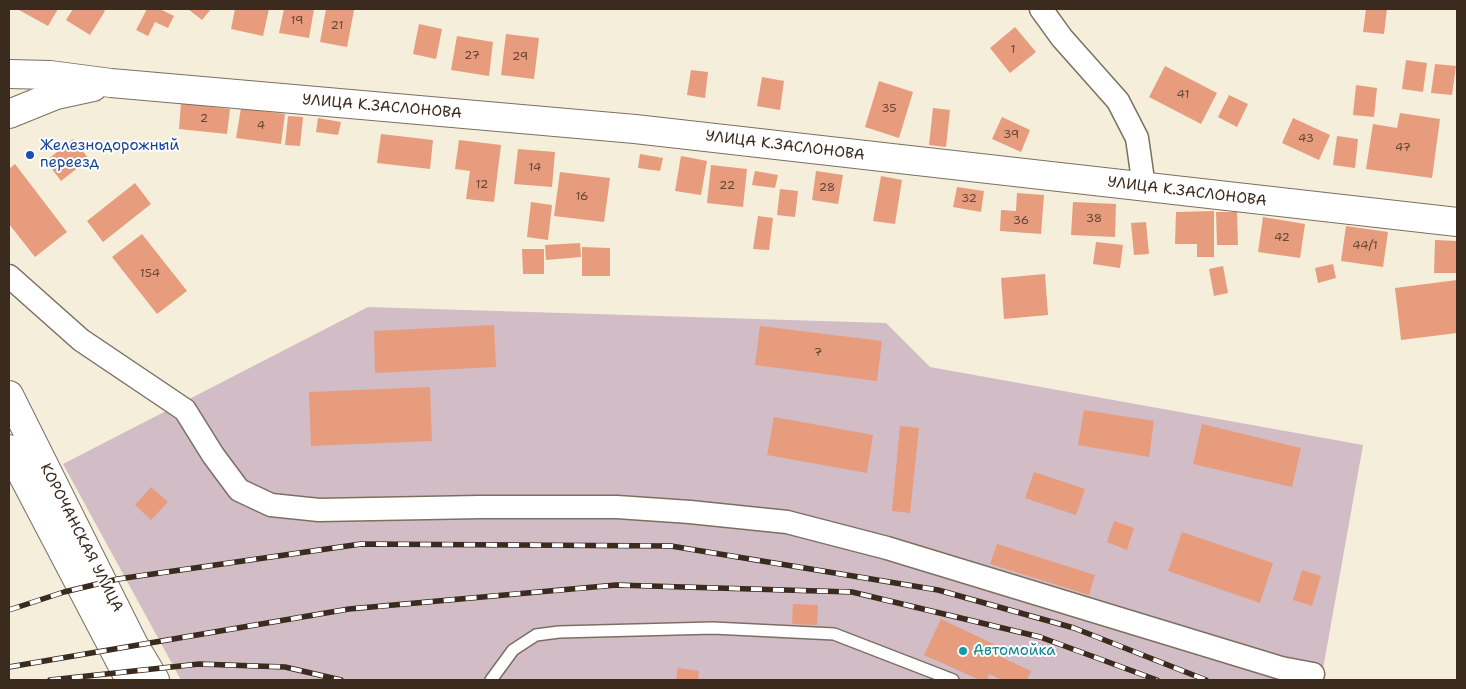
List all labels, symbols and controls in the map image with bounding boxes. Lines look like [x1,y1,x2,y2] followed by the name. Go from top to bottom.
[291,14,303,28] house number: 19
[331,19,343,33] house number: 21
[1010,43,1016,57] house number: 1
[464,49,480,63] house number: 27
[512,50,528,64] house number: 29
[1177,88,1189,102] house number: 41
[301,91,463,123] street label: УЛИЦА К.ЗАСЛОНОВА
[881,102,897,116] house number: 35
[200,112,208,126] house number: 2
[257,119,265,133] house number: 4
[704,127,866,165] street label: УЛИЦА К.ЗАСЛОНОВА
[1003,128,1019,142] house number: 39
[1298,132,1314,146] house number: 43
[40,137,179,172] place label: Железнодорожный переезд
[1395,141,1411,155] house number: 47
[24,149,36,161] marker: Железнодорожный переезд
[529,161,541,175] house number: 14
[1106,173,1268,211] street label: УЛИЦА К.ЗАСЛОНОВА
[476,178,488,192] house number: 12
[719,179,735,193] house number: 22
[819,181,835,195] house number: 28
[575,190,589,204] house number: 16
[961,192,977,206] house number: 32
[1086,212,1102,226] house number: 38
[1013,214,1029,228] house number: 36
[1274,231,1290,245] house number: 42
[1352,239,1378,253] house number: 44/1
[140,267,160,281] house number: 154
[814,346,822,360] house number: 7
[36,461,126,615] street label: КОРОЧАНСКАЯ УЛИЦА
[973,642,1056,660] place label: Автомойка
[957,645,969,657] marker: Автомойка

